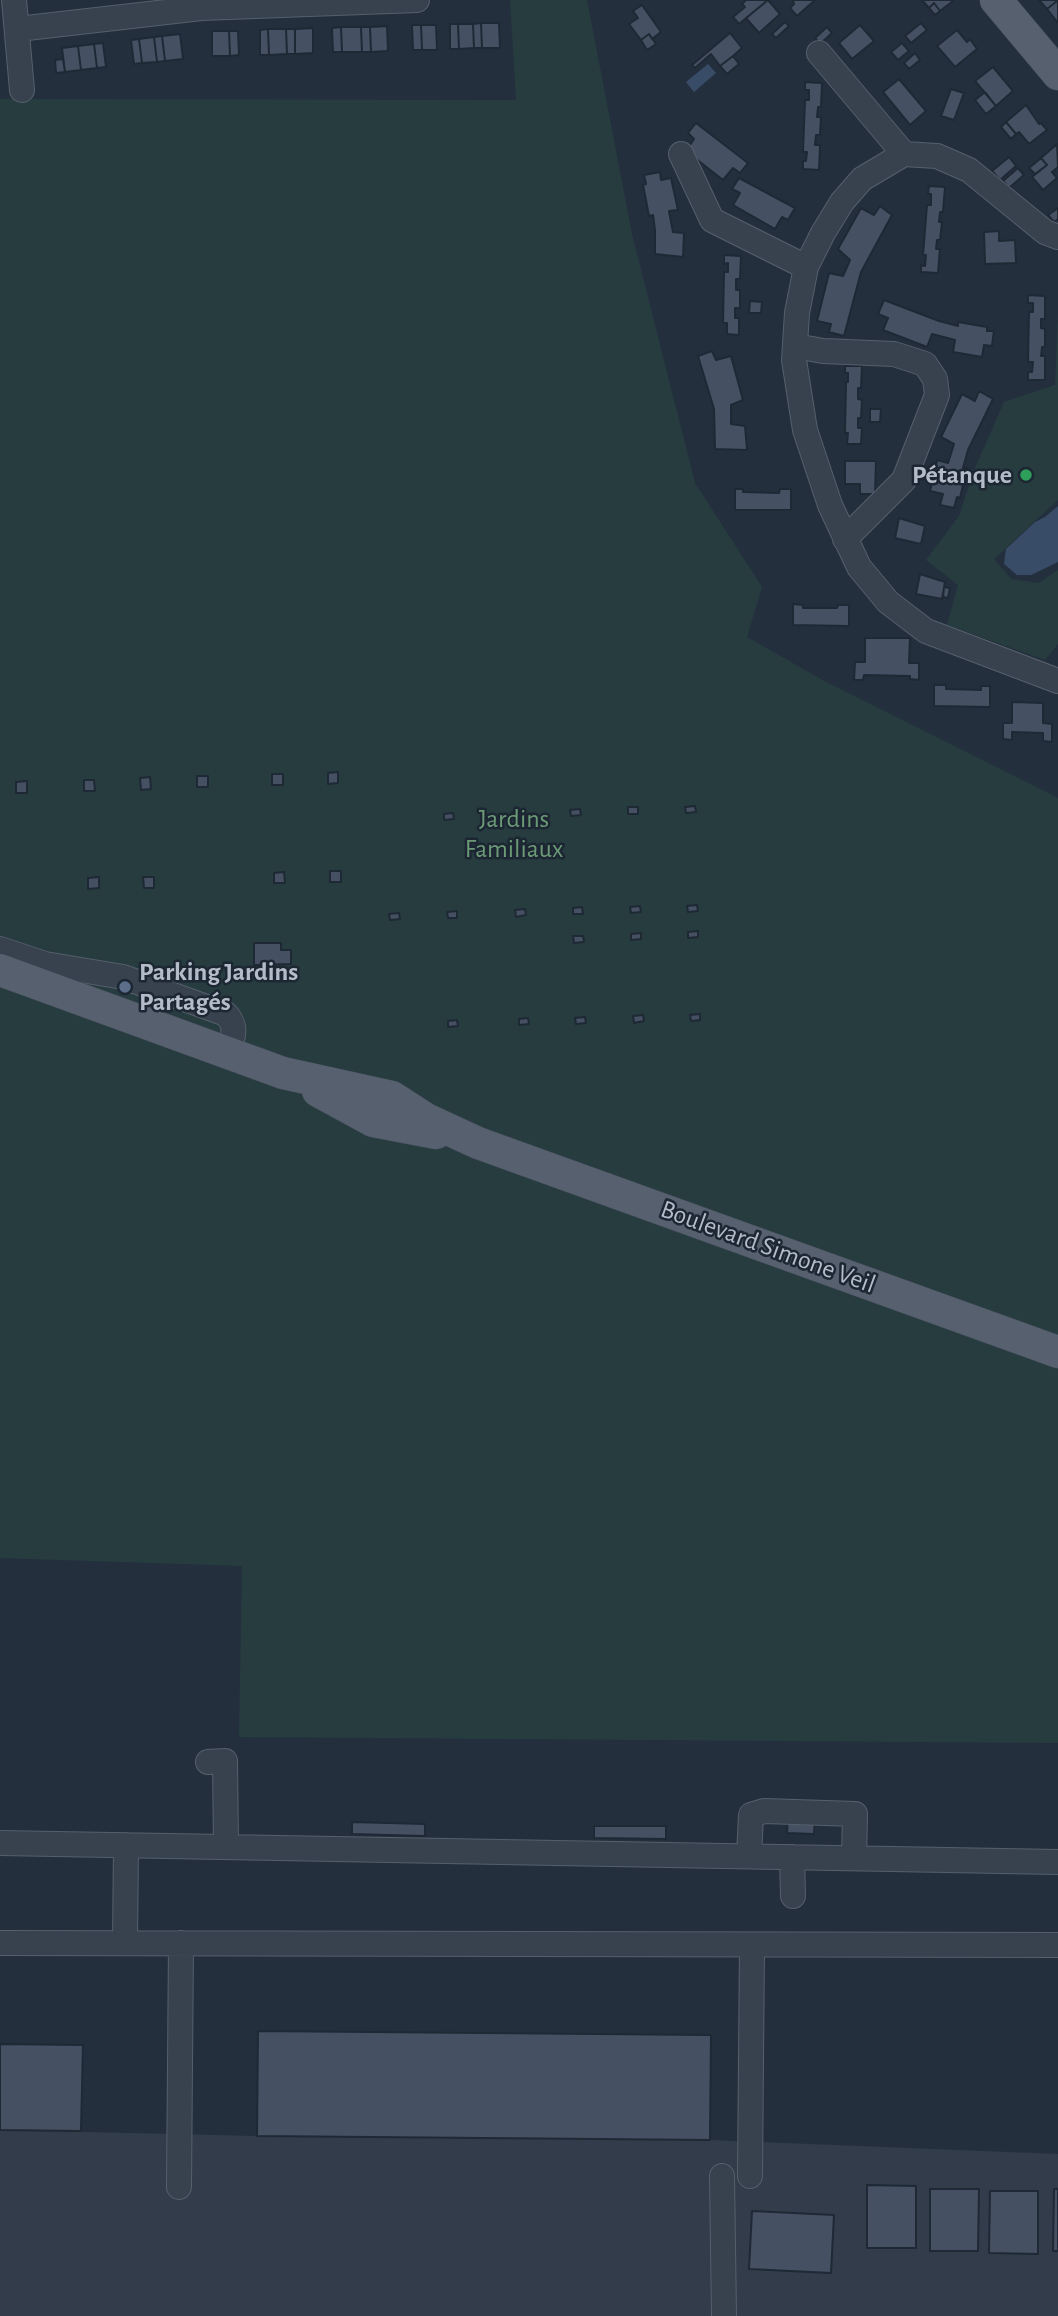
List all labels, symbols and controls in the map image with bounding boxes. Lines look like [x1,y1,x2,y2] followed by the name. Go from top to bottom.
[912,459,1012,491] place label: Pétanque
[1018,467,1034,483] marker: Pétanque
[465,803,563,864] park label: Jardins Familiaux
[139,956,298,1018] place label: Parking Jardins Partagés
[117,979,133,995] marker: Parking Jardins Partagés
[656,1194,880,1300] street label: Boulevard Simone Veil

